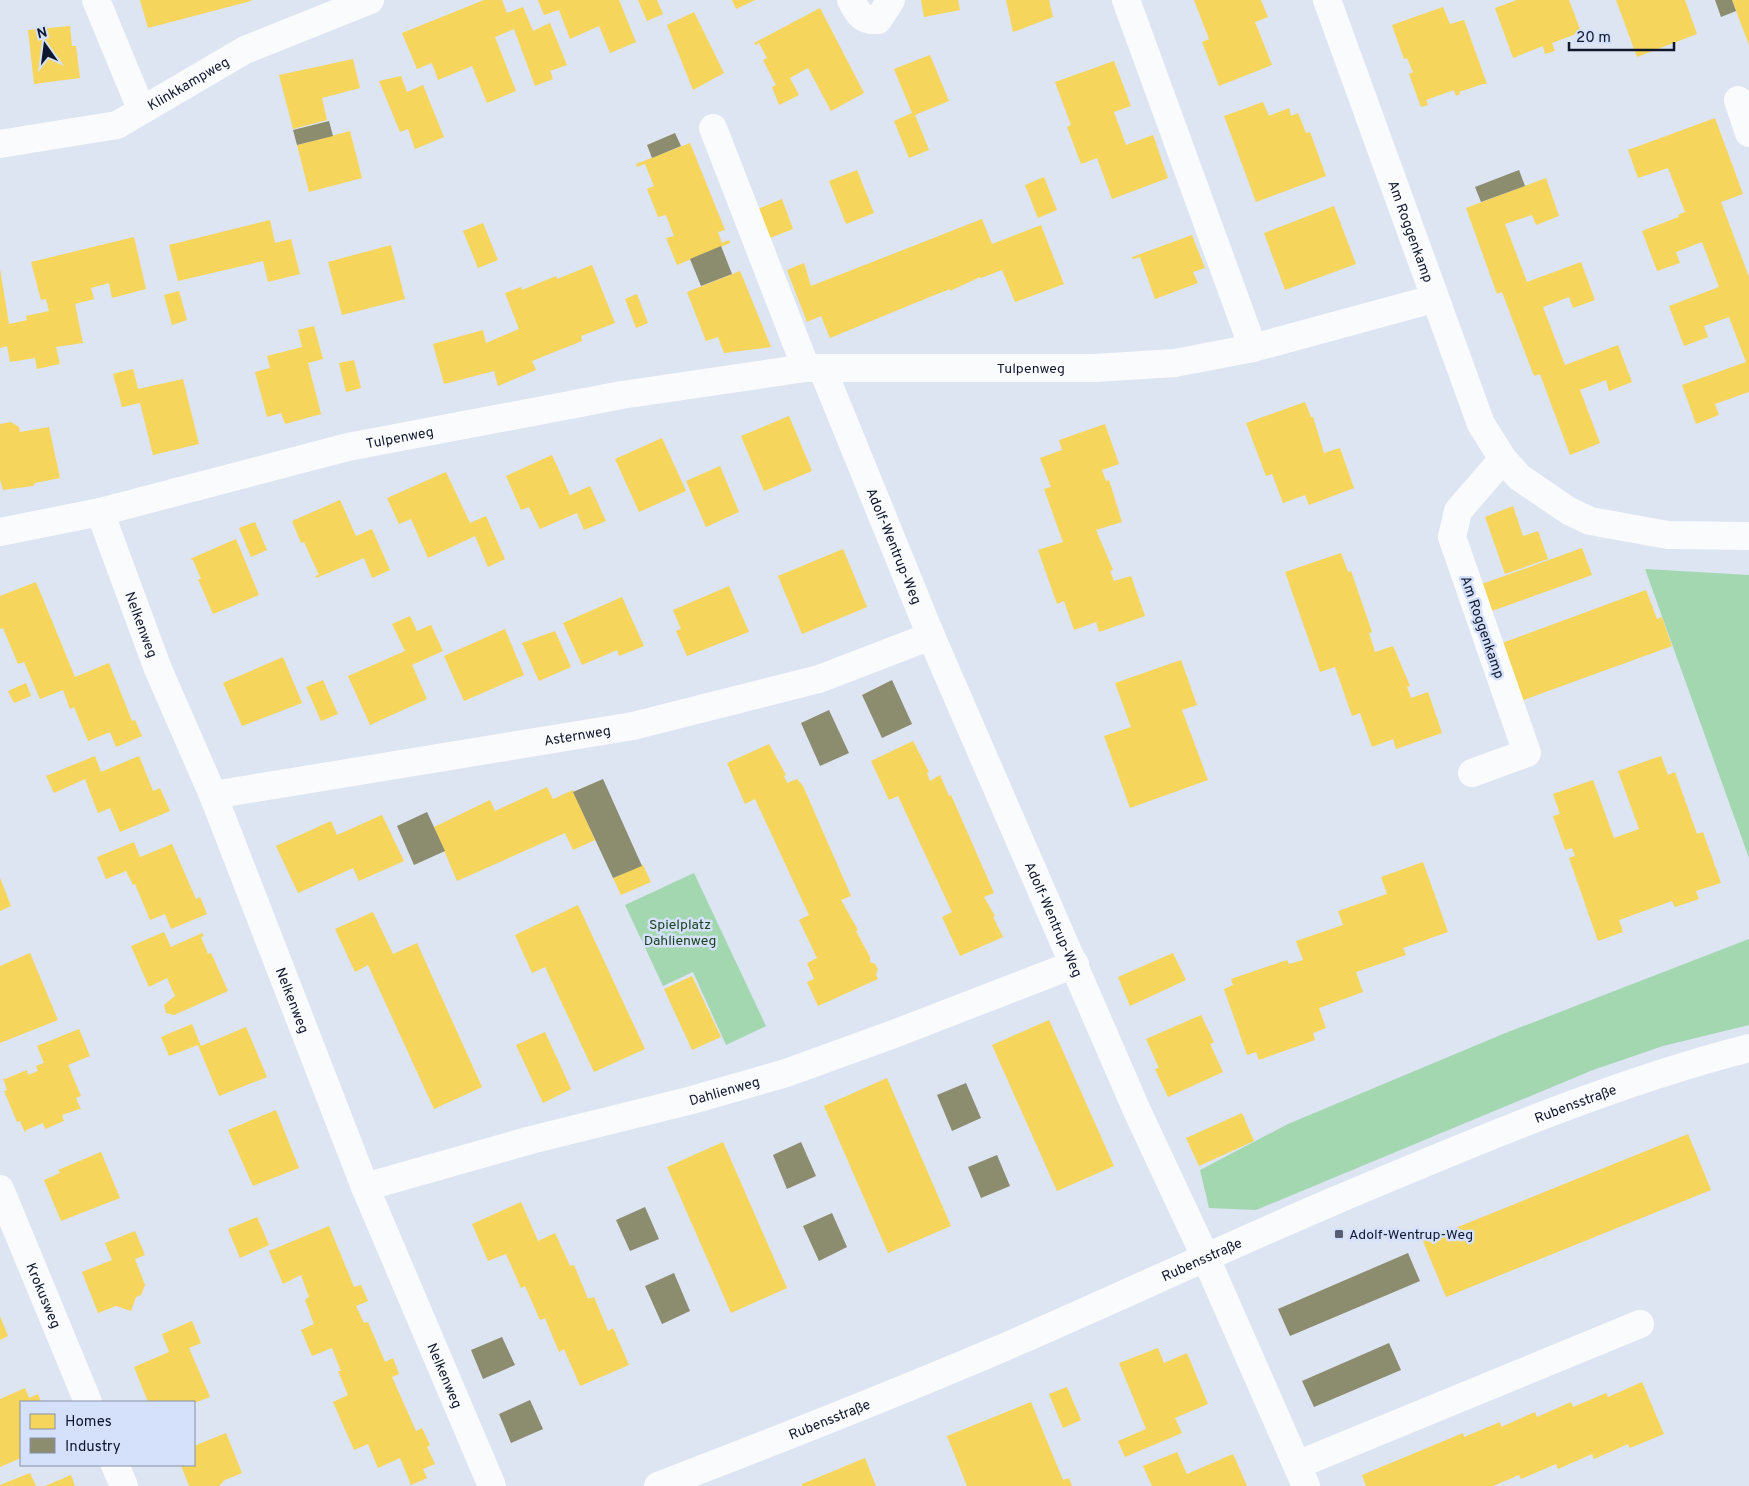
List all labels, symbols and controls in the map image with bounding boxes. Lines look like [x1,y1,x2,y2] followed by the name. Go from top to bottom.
[20,20,70,70] north arrow
[1569,20,1674,52] scale bar
[35,24,49,43] text: N
[1576,29,1611,48] text: 20 m
[145,54,233,115] street label: Klinkkampweg
[1383,178,1436,285] street label: Am Roggenkamp
[997,361,1065,378] street label: Tulpenweg
[365,424,435,453] street label: Tulpenweg
[862,486,924,607] street label: Adolf-Wentrup-Weg
[1456,574,1507,681] street label: Am Roggenkamp
[120,590,160,660] street label: Nelkenweg
[543,723,612,751] street label: Asternweg
[1020,859,1085,980] street label: Adolf-Wentrup-Weg
[644,917,716,950] park label: Spielplatz Dahlienweg
[271,965,312,1036] street label: Nelkenweg
[687,1074,762,1110] street label: Dahlienweg
[1532,1082,1619,1128] street label: Rubensstraße
[1349,1227,1473,1244] place label: Adolf-Wentrup-Weg
[1333,1228,1345,1240] marker: Adolf-Wentrup-Weg
[1159,1235,1245,1286] street label: Rubensstraße
[21,1261,64,1331] street label: Krokusweg
[422,1341,465,1411] street label: Nelkenweg
[787,1397,873,1444] street label: Rubensstraße
[20,1401,195,1466] legend
[65,1413,112,1432] text: Homes
[65,1438,121,1457] text: Industry

